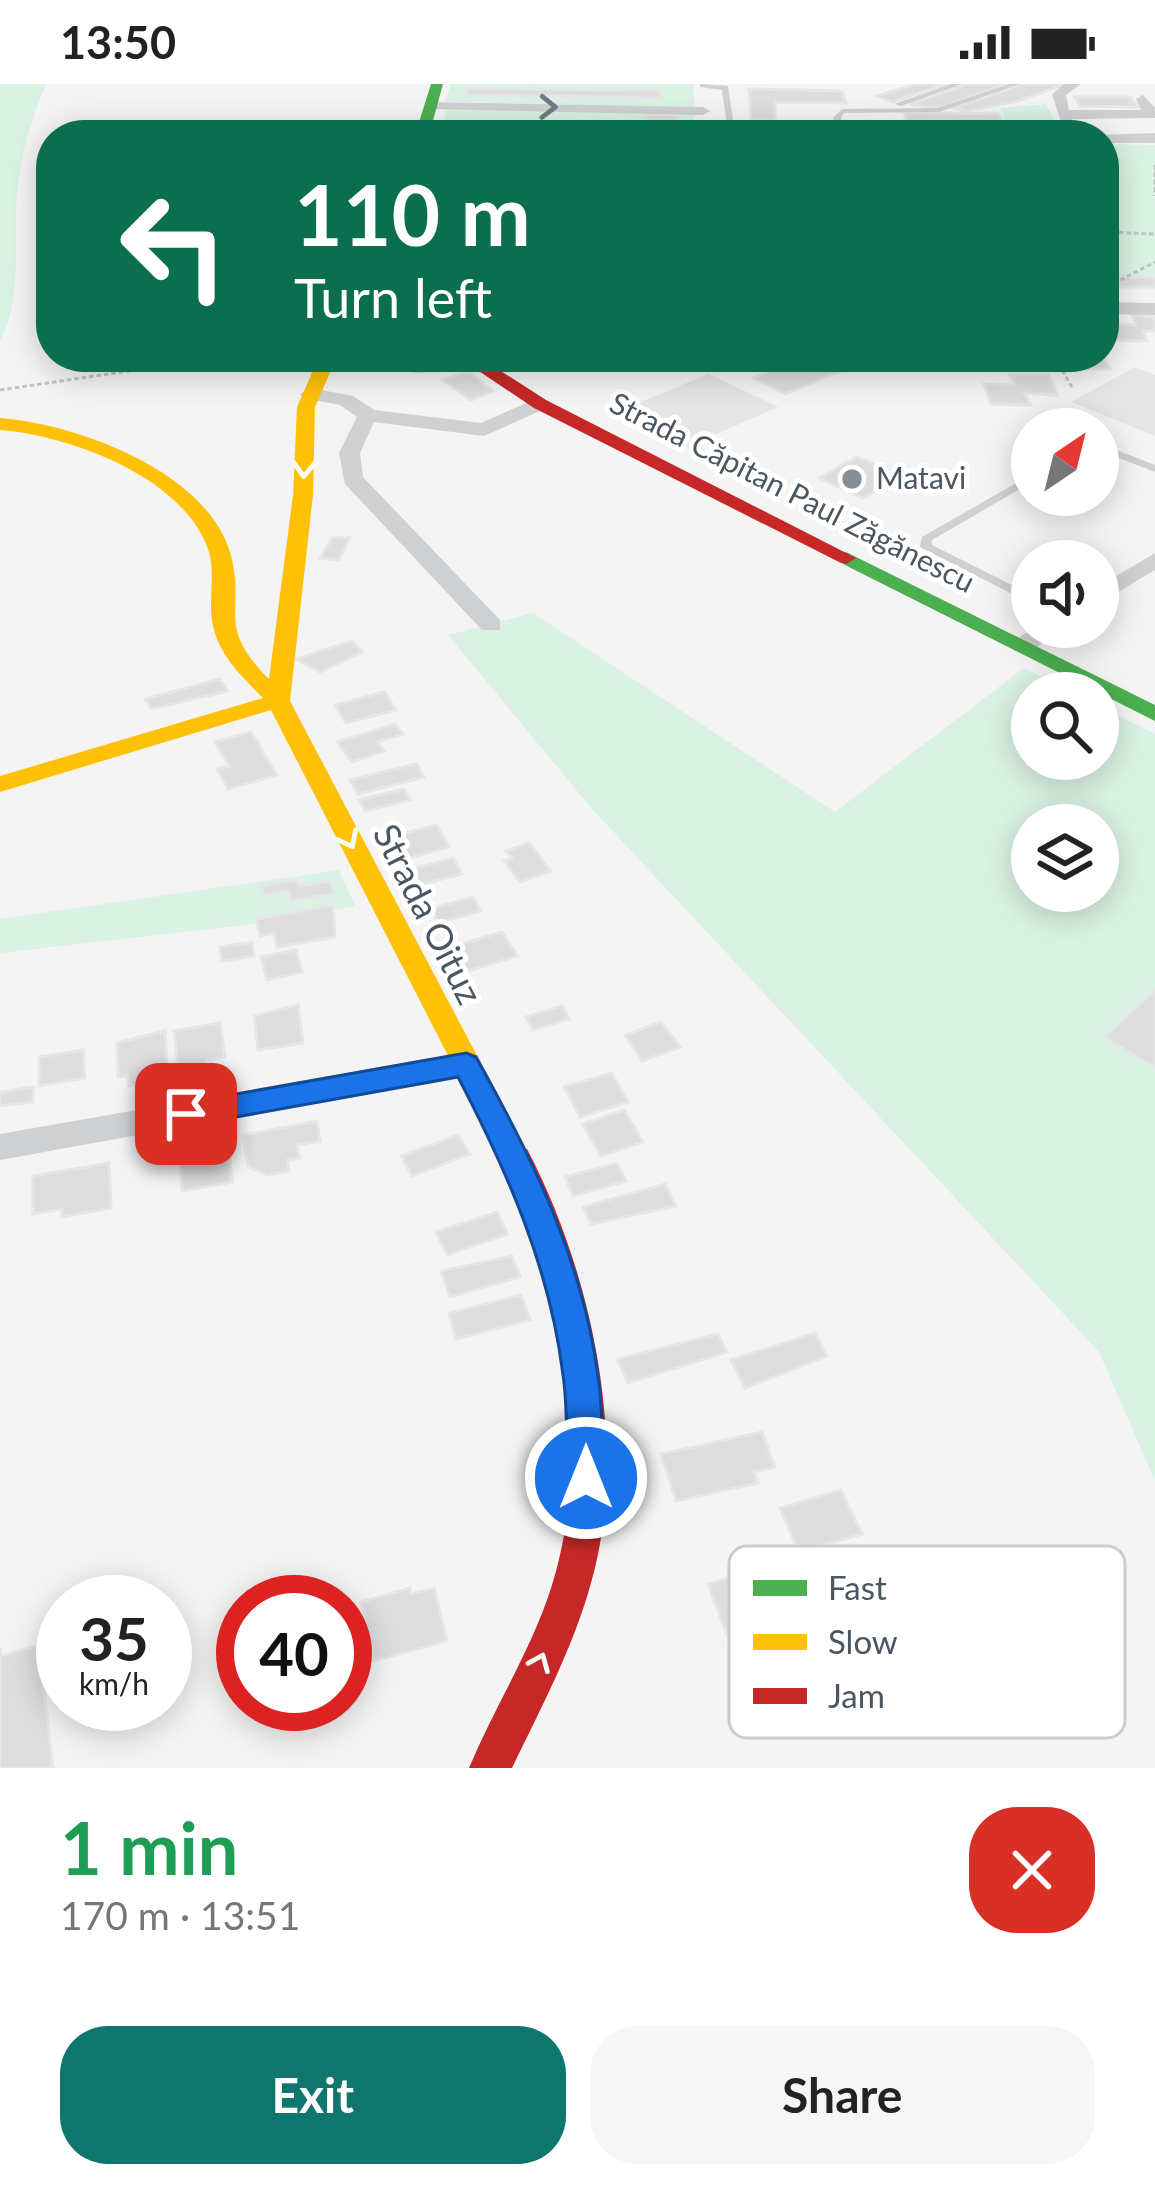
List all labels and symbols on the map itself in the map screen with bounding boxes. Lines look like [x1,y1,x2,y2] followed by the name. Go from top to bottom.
[539,94,558,120] one-way arrow
[605,383,981,599] street label: Strada Căpitan Paul Zăgănescu
[1011,408,1119,516] north arrow
[876,459,966,495] place label: Matavi
[291,460,317,479] one-way arrow
[839,466,865,492] marker: Matavi
[365,816,493,1011] street label: Strada Oituz
[335,827,358,849] one-way arrow
[135,1063,237,1165] pin
[523,1415,649,1541] position arrow
[729,1546,1125,1738] legend
[828,1567,887,1607] text: Fast
[216,1575,372,1731] speed limit sign: 40
[828,1621,898,1661] text: Slow
[526,1653,550,1674] one-way arrow
[828,1675,885,1715] text: Jam

